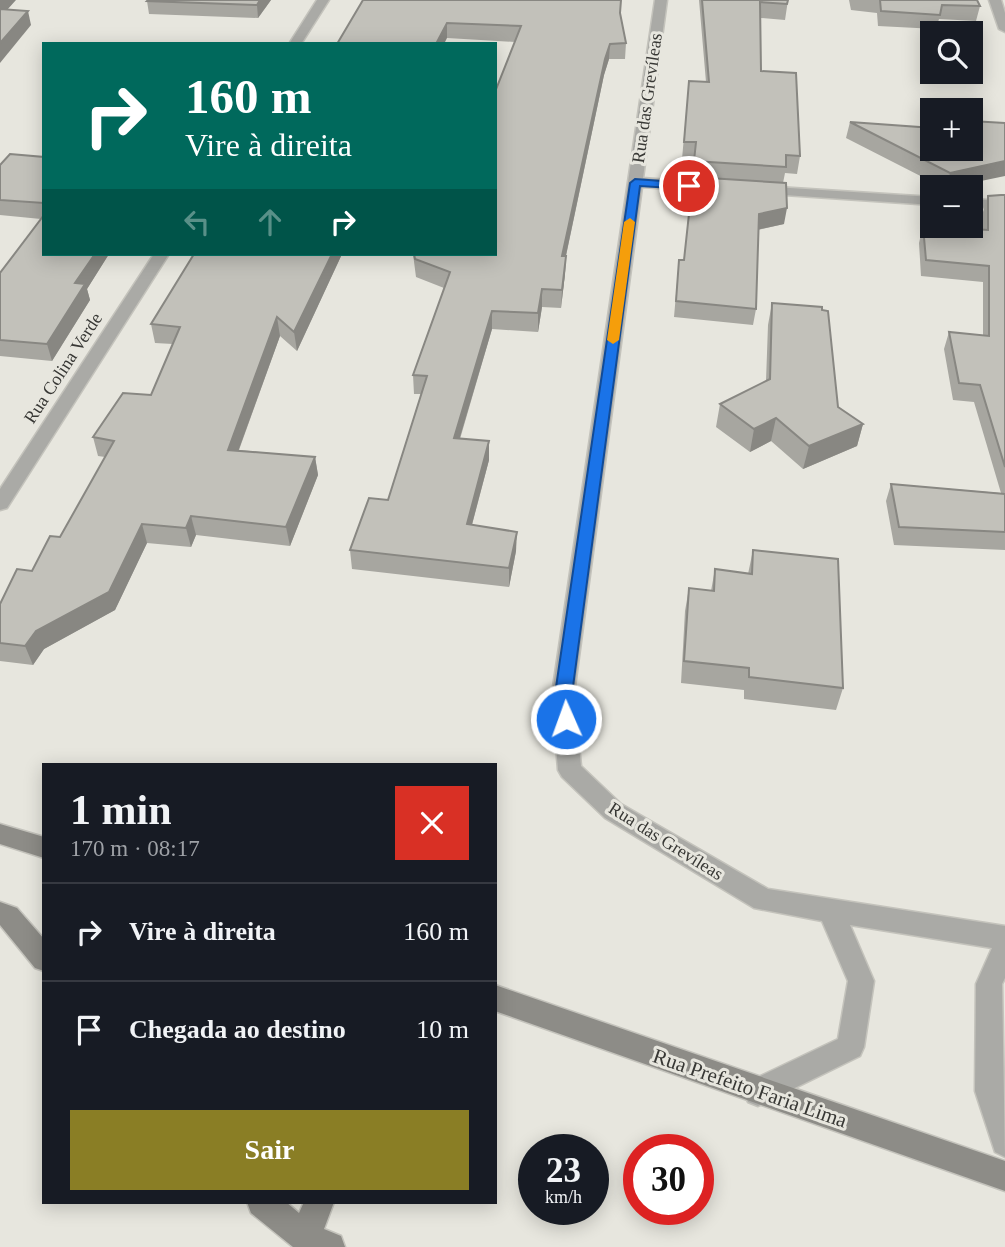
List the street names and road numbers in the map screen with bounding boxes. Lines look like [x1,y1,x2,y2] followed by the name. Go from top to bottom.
[628,32,666,164] street label: Rua das Grevíleas
[20,309,106,427] street label: Rua Colina Verde
[605,798,727,884] street label: Rua das Grevíleas
[650,1044,851,1133] street label: Rua Prefeito Faria Lima

